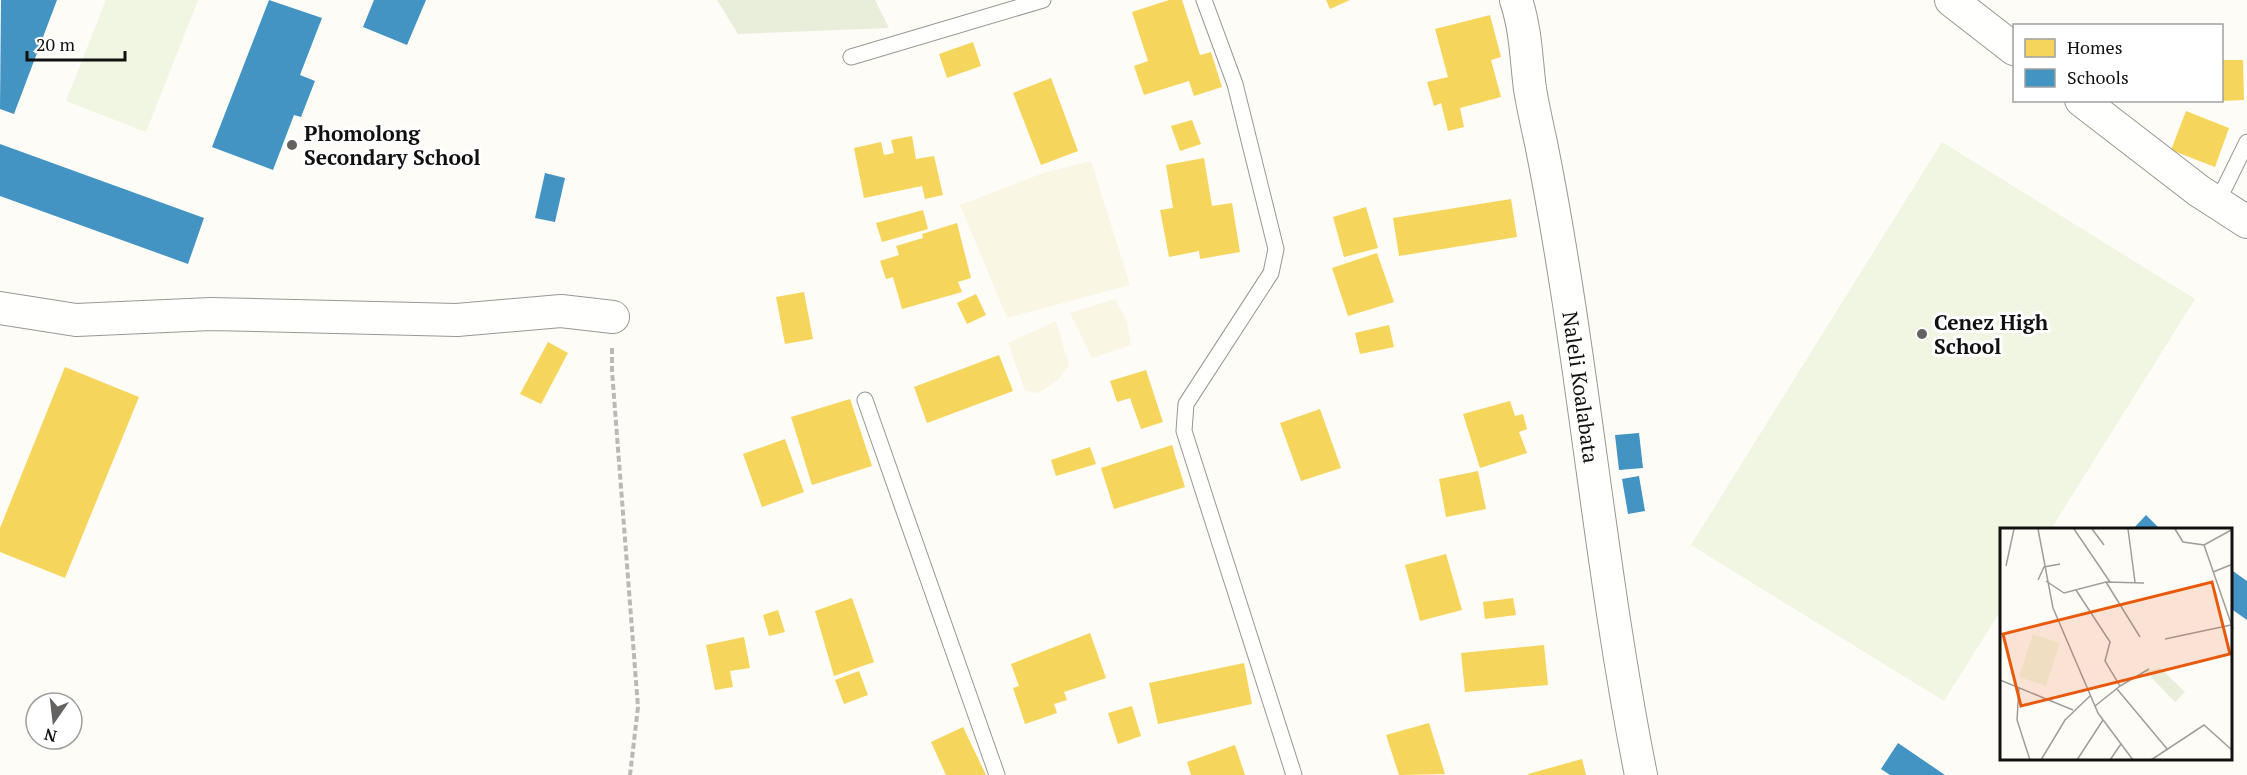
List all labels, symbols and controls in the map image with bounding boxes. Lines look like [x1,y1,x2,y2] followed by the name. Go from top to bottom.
[27,24,124,62] scale bar
[2013,24,2223,102] legend
[36,32,76,56] text: 20 m
[2067,35,2122,59] text: Homes
[2067,65,2129,89] text: Schools
[304,119,480,171] place label: Phomolong Secondary School
[285,138,299,152] marker: Phomolong Secondary School
[1934,308,2049,360] place label: Cenez High School
[1556,310,1606,465] street label: Naleli Koalabata
[1915,327,1929,341] marker: Cenez High School
[2000,528,2232,760] inset map
[24,691,84,751] north arrow
[42,723,59,748] text: N

